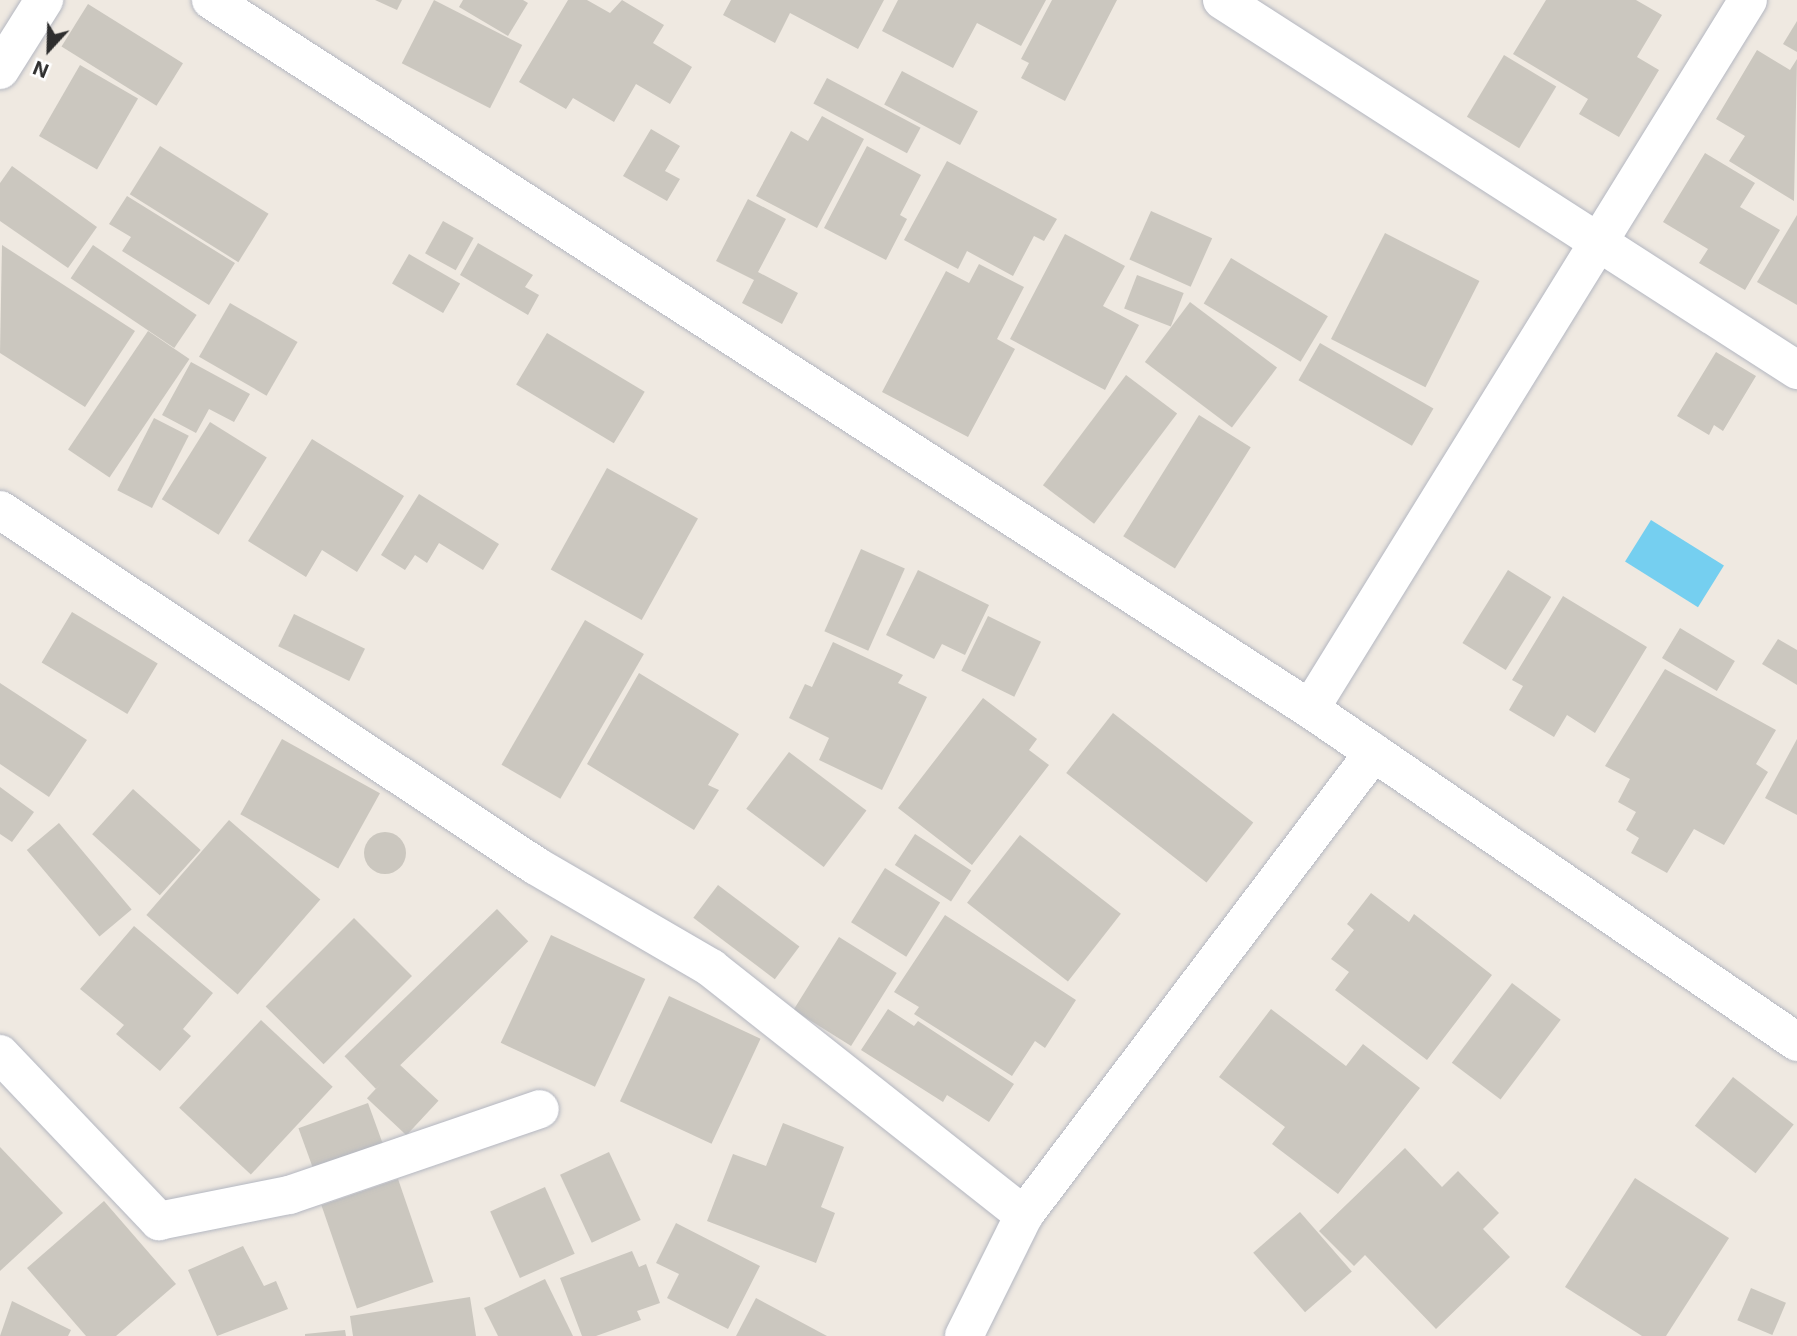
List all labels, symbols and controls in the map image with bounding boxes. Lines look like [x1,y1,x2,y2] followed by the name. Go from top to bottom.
[14,14,84,84] north arrow
[30,56,52,82] text: N

